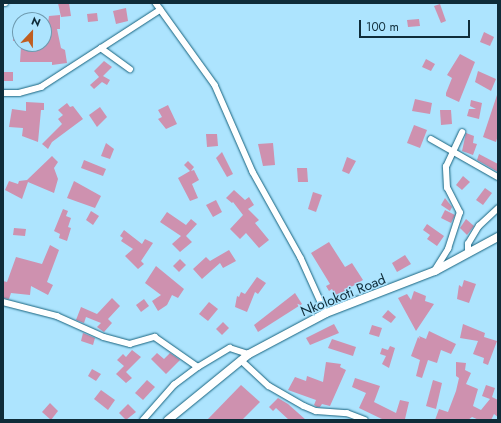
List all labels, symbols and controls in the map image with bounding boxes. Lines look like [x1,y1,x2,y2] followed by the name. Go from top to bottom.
[12,12,52,52] north arrow
[361,12,472,38] scale bar
[29,13,43,31] text: N
[366,18,399,36] text: 100 m
[298,270,388,320] street label: Nkolokoti Road

